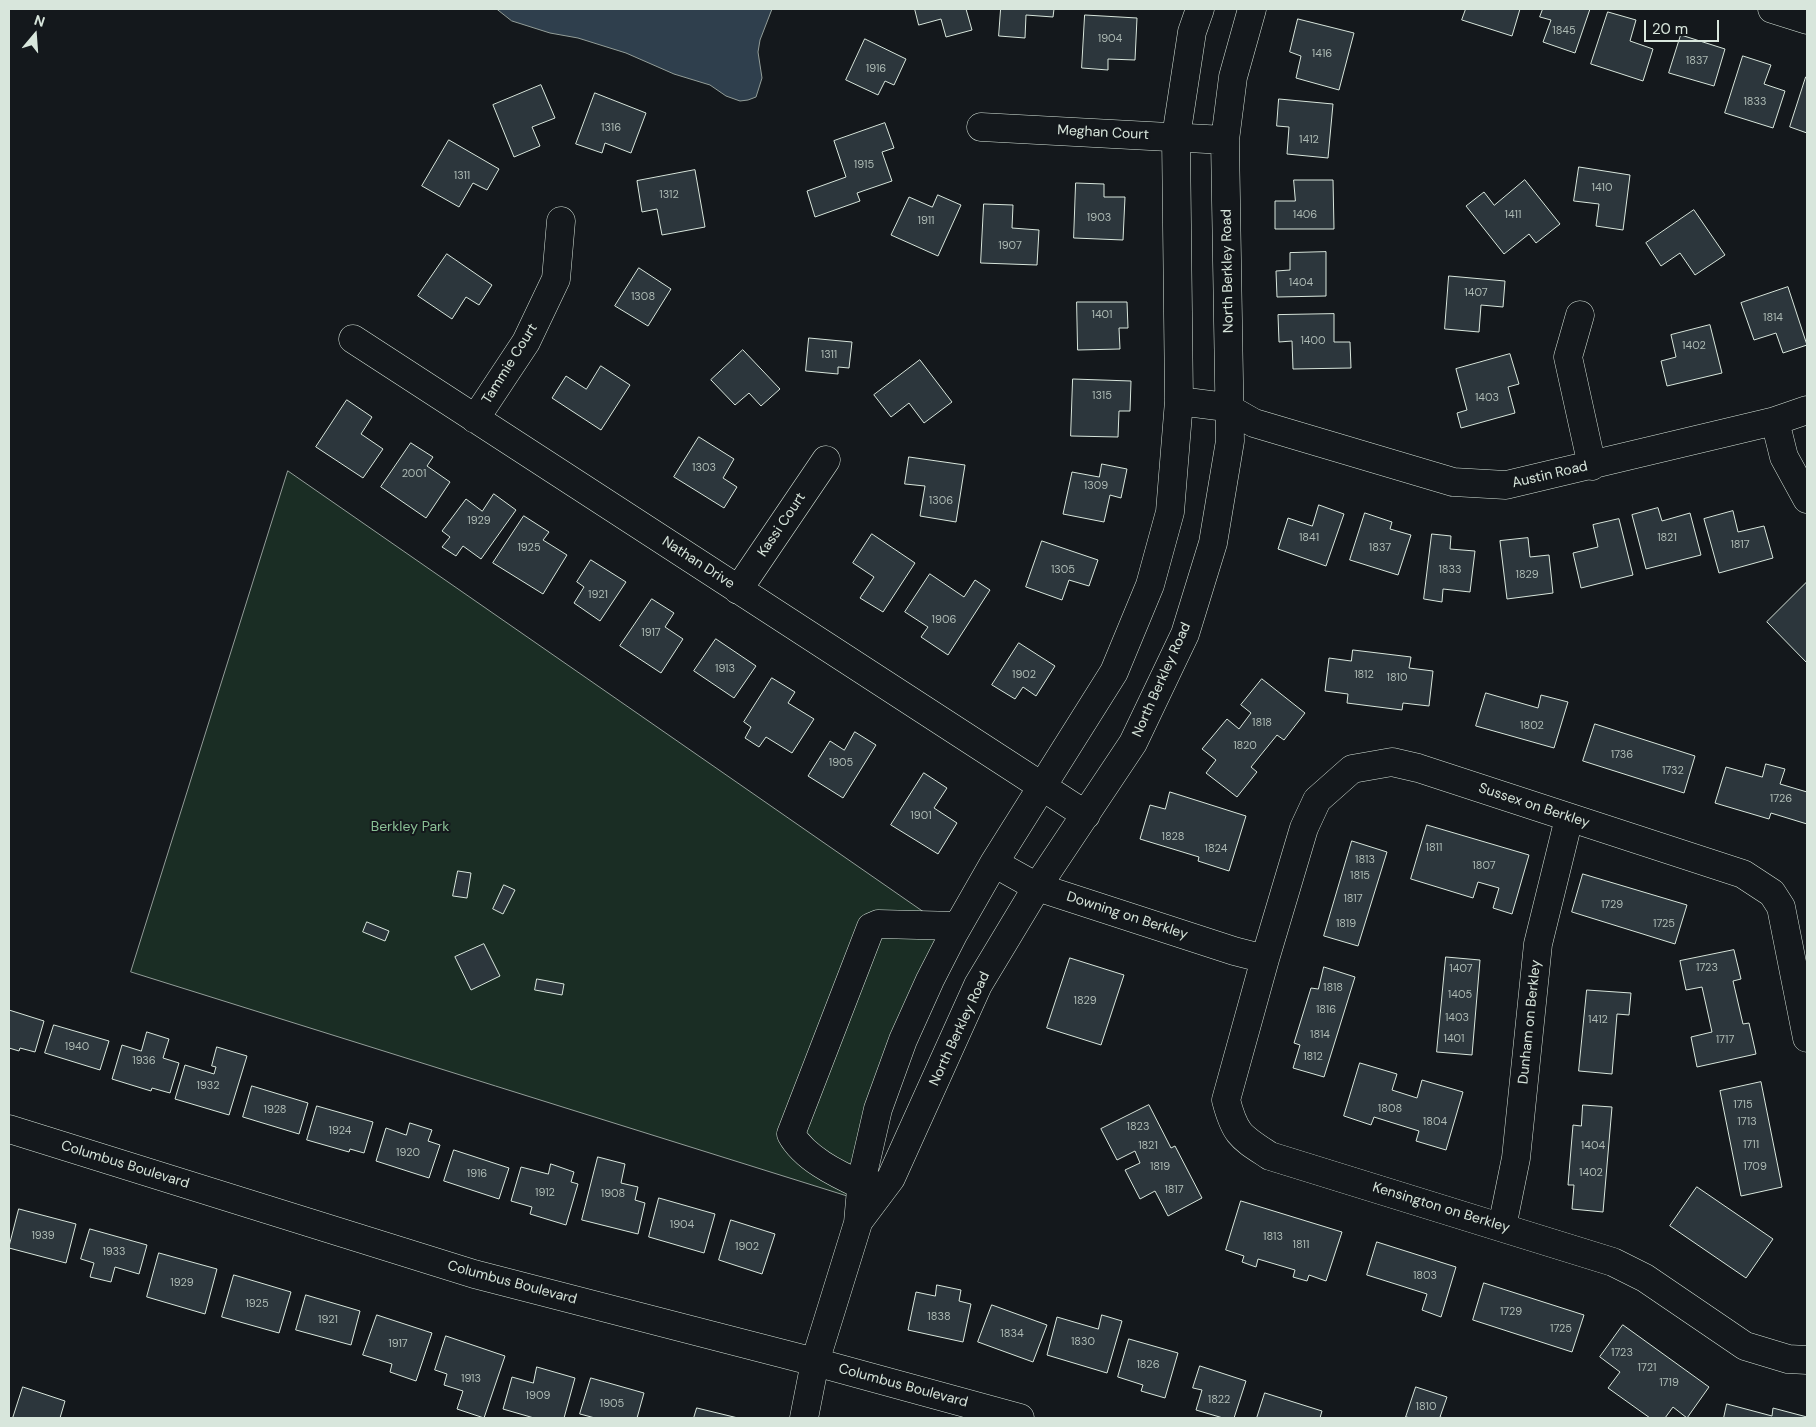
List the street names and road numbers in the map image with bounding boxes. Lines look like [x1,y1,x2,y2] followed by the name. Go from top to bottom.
[1057,122,1149,144] street label: Meghan Court
[1219,209,1237,333] street label: North Berkley Road
[479,321,541,407] street label: Tammie Court
[1511,458,1589,492] street label: Austin Road
[754,490,810,560] street label: Kassi Court
[659,533,737,593] street label: Nathan Drive
[1129,620,1195,740] street label: North Berkley Road
[1476,780,1592,832] street label: Sussex on Berkley
[1064,888,1190,944] street label: Downing on Berkley
[1515,959,1545,1085] street label: Dunham on Berkley
[926,969,994,1089] street label: North Berkley Road
[59,1137,191,1193] street label: Columbus Boulevard
[1370,1179,1512,1237] street label: Kensington on Berkley
[445,1258,579,1308] street label: Columbus Boulevard
[836,1361,970,1411] street label: Columbus Boulevard

